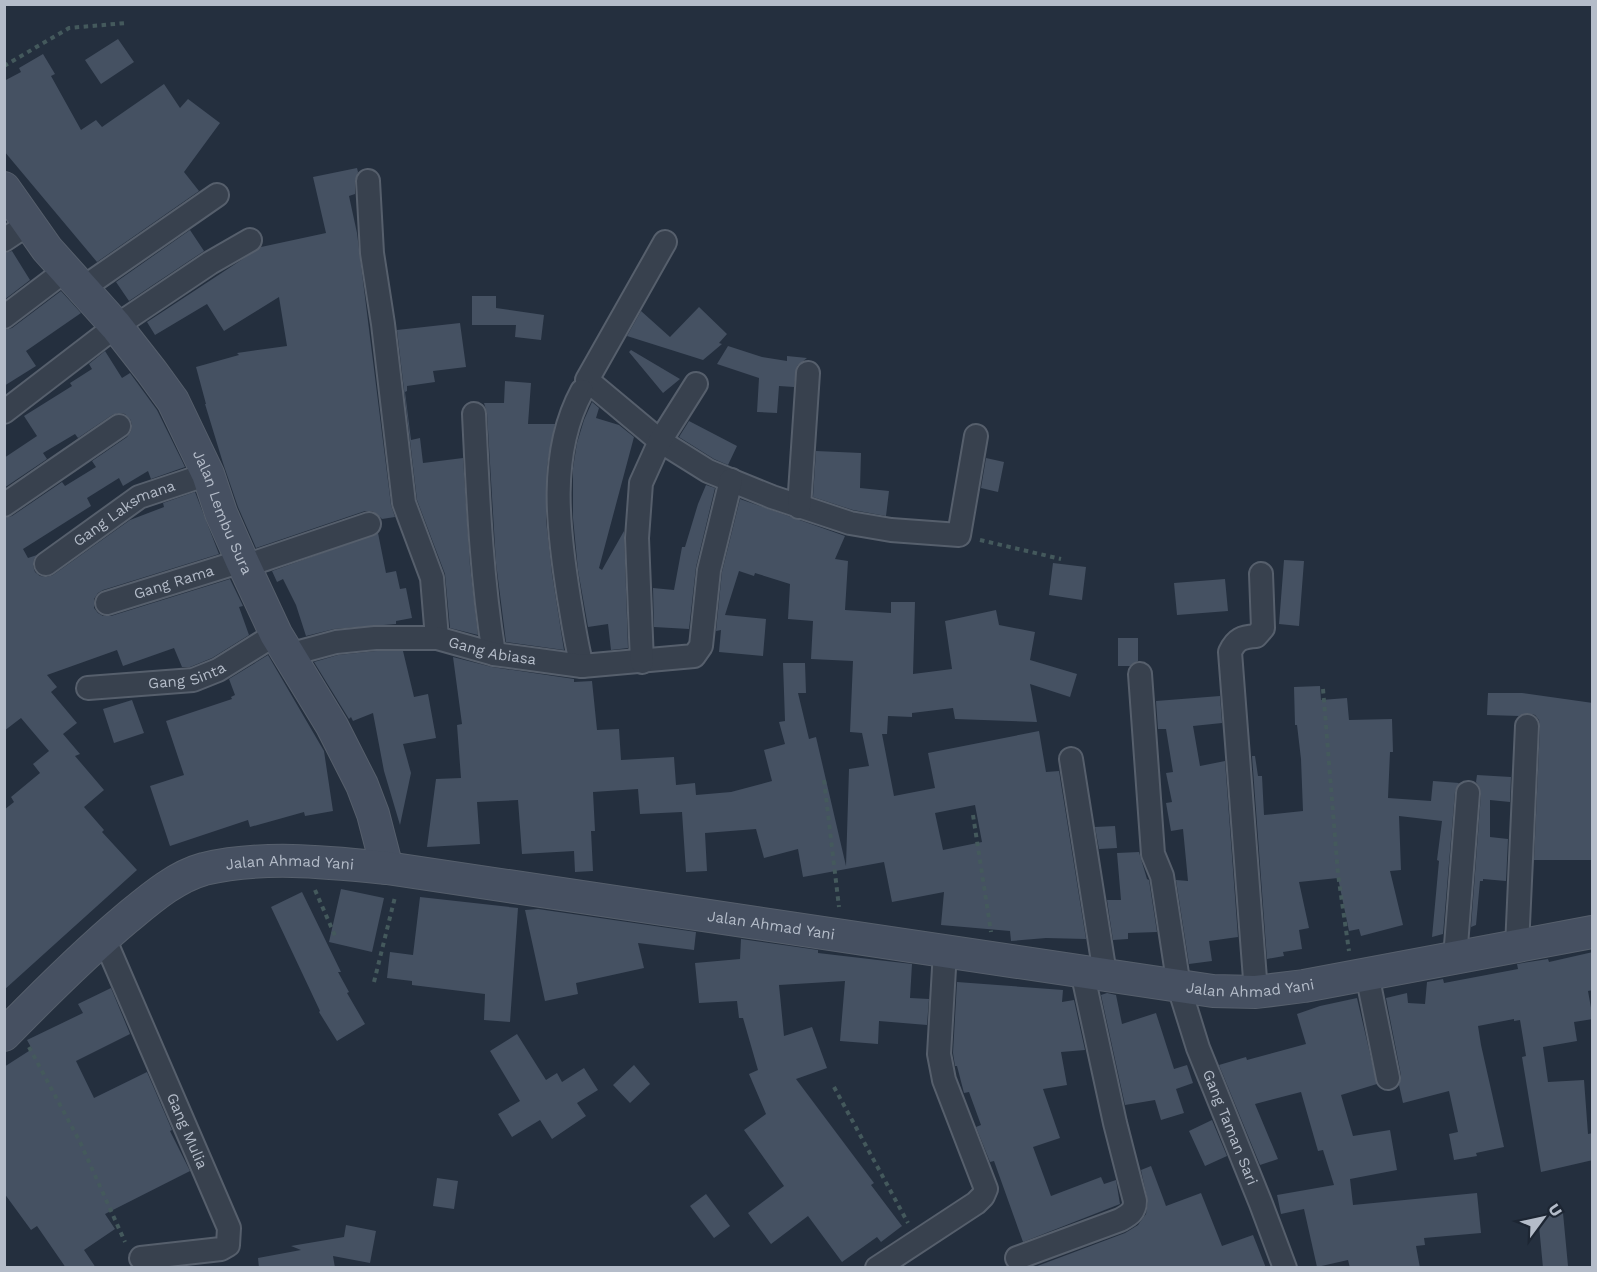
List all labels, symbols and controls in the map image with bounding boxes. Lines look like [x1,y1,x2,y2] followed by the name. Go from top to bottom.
[189,447,256,578] street label: Jalan Lembu Sura
[70,476,178,550] street label: Gang Laksmana
[132,561,217,603] street label: Gang Rama
[446,633,538,669] street label: Gang Abiasa
[147,658,229,692] street label: Gang Sinta
[224,852,355,874] street label: Jalan Ahmad Yani
[706,907,836,944] street label: Jalan Ahmad Yani
[1185,975,1316,1001] street label: Jalan Ahmad Yani
[1199,1067,1261,1188] street label: Gang Taman Sari
[163,1090,212,1172] street label: Gang Mulia
[1513,1188,1573,1248] north arrow
[1544,1200,1566,1220] text: U

